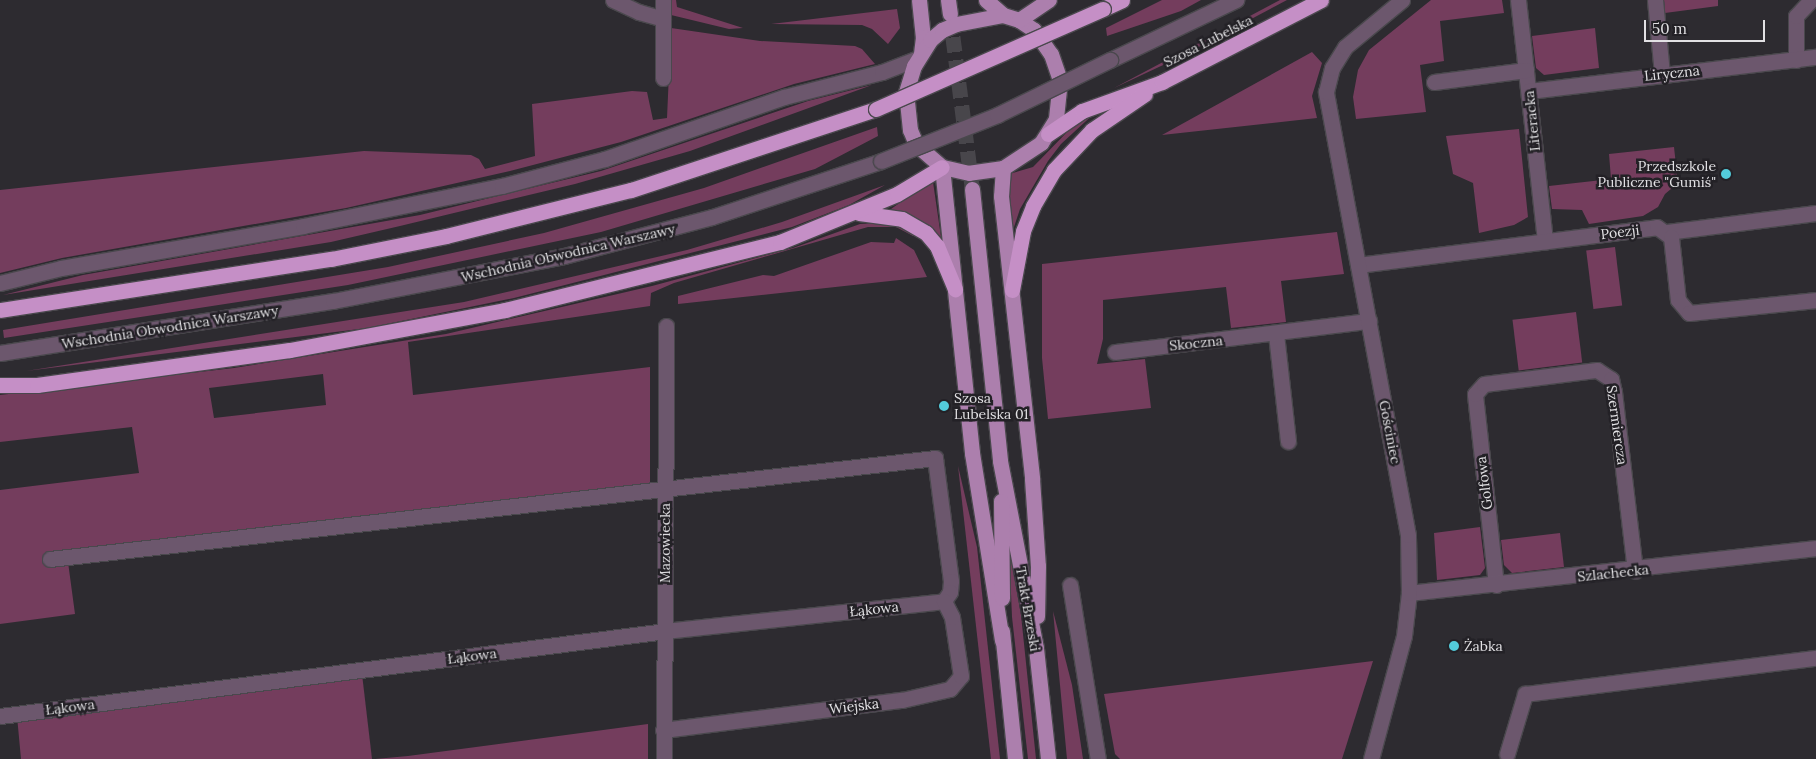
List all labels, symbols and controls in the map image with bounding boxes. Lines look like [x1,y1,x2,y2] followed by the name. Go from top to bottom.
[1646,10,1767,42] scale bar
[1161,11,1255,71] street label: Szosa Lubelska
[1652,19,1687,38] text: 50 m
[1643,62,1701,84] street label: Liryczna
[1520,90,1544,152] street label: Literacka
[1597,158,1716,190] place label: Przedszkole Publiczne "Gumiś"
[1720,168,1732,180] marker: Przedszkole Publiczne "Gumiś"
[459,220,677,286] street label: Wschodnia Obwodnica Warszawy
[1600,221,1640,243] street label: Poezji
[60,302,280,352] street label: Wschodnia Obwodnica Warszawy
[1168,332,1224,354] street label: Skoczna
[1603,384,1631,466] street label: Szermiercza
[954,390,1029,422] place label: Szosa Lubelska 01
[1376,399,1404,465] street label: Gościniec
[938,400,950,412] marker: Szosa Lubelska 01
[1472,455,1496,511] street label: Golfowa
[657,503,673,583] street label: Mazowiecka
[1576,561,1650,585] street label: Szlachecka
[1012,565,1044,653] street label: Trakt Brzeski
[849,598,899,620] street label: Łąkowa
[1464,638,1503,654] place label: Żabka
[1448,640,1460,652] marker: Żabka
[446,645,498,667] street label: Łąkowa
[828,695,880,717] street label: Wiejska
[44,696,96,718] street label: Łąkowa

